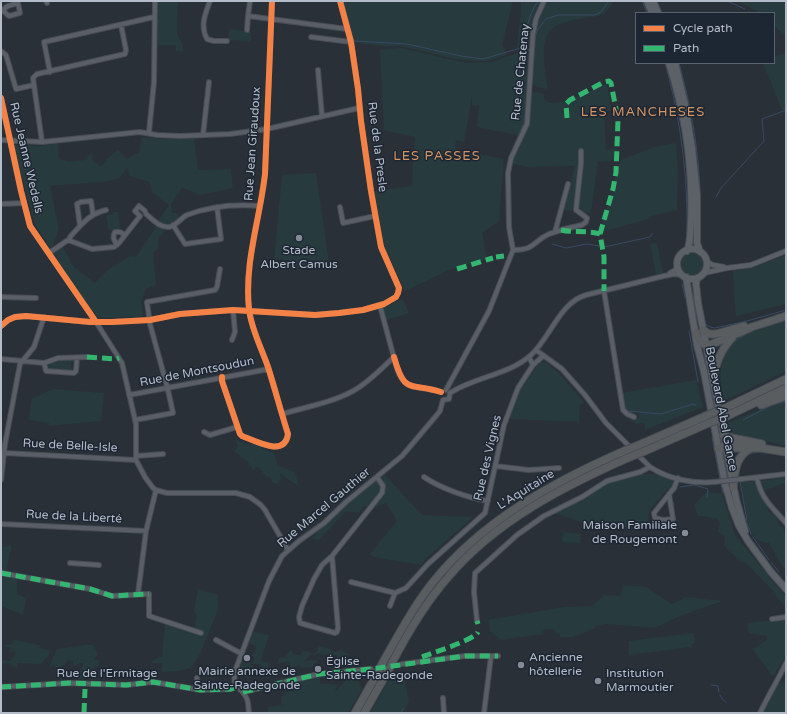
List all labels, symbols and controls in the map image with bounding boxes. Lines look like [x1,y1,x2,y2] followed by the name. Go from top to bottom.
[635,12,775,64] legend
[673,21,732,35] text: Cycle path
[509,23,533,121] street label: Rue de Chatenay
[673,41,699,55] text: Path
[242,86,264,202] street label: Rue Jean Giraudoux
[6,101,46,215] street label: Rue Jeanne Wedells
[364,101,390,193] street label: Rue de la Presle
[581,105,705,121] district label: LES MANCHESES
[393,149,481,165] district label: LES PASSES
[294,233,304,243] marker: Stade Albert Camus
[260,244,338,272] place label: Stade Albert Camus
[702,346,740,472] street label: Boulevard Abel Gance
[139,354,255,390] street label: Rue de Montsoudun
[471,414,505,502] street label: Rue des Vignes
[22,436,118,456] street label: Rue de Belle-Isle
[275,465,373,551] street label: Rue Marcel Gauthier
[495,467,557,513] street label: L'Aquitaine
[26,507,122,527] street label: Rue de la Liberté
[583,519,677,547] place label: Maison Familiale de Rougemont
[680,528,690,538] marker: Maison Familiale de Rougemont
[529,651,583,679] place label: Ancienne hôtellerie
[242,653,252,663] marker: Mairie annexe de Sainte-Radegonde
[326,655,433,683] place label: Église Sainte-Radegonde
[516,660,526,670] marker: Ancienne hôtellerie
[313,664,323,674] marker: Église Sainte-Radegonde
[194,665,300,693] place label: Mairie annexe de Sainte-Radegonde
[57,667,157,681] street label: Rue de l'Ermitage
[606,667,674,695] place label: Institution Marmoutier
[593,676,603,686] marker: Institution Marmoutier

